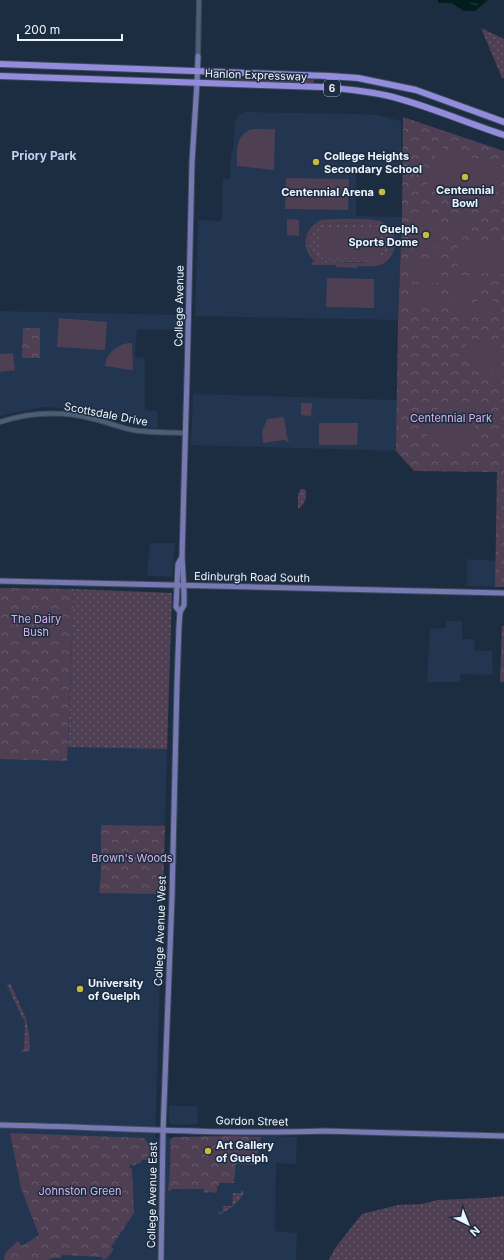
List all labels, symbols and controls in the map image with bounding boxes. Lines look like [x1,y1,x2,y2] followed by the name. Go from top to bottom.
[18,16,122,42] scale bar
[24,22,60,37] text: 200 m
[205,66,307,84] street label: Hanlon Expressway
[324,80,340,96] road number: 6
[11,148,77,163] district label: Priory Park
[324,149,422,176] place label: College Heights Secondary School
[311,157,321,167] marker: College Heights Secondary School
[460,172,470,182] marker: Centennial Bowl
[436,183,494,210] place label: Centennial Bowl
[281,185,374,199] place label: Centennial Arena
[377,187,387,197] marker: Centennial Arena
[348,222,418,249] place label: Guelph Sports Dome
[421,230,431,240] marker: Guelph Sports Dome
[171,265,187,347] street label: College Avenue
[63,399,149,429] street label: Scottsdale Drive
[410,411,492,425] park label: Centennial Park
[194,569,310,585] street label: Edinburgh Road South
[11,612,61,639] park label: The Dairy Bush
[91,851,173,865] park label: Brown's Woods
[151,875,169,986] street label: College Avenue West
[88,976,144,1003] place label: University of Guelph
[75,984,85,994] marker: University of Guelph
[216,1113,289,1129] street label: Gordon Street
[216,1138,274,1165] place label: Art Gallery of Guelph
[144,1141,160,1248] street label: College Avenue East
[203,1146,213,1156] marker: Art Gallery of Guelph
[39,1184,121,1198] park label: Johnston Green
[448,1204,488,1244] north arrow
[467,1223,483,1239] text: N

